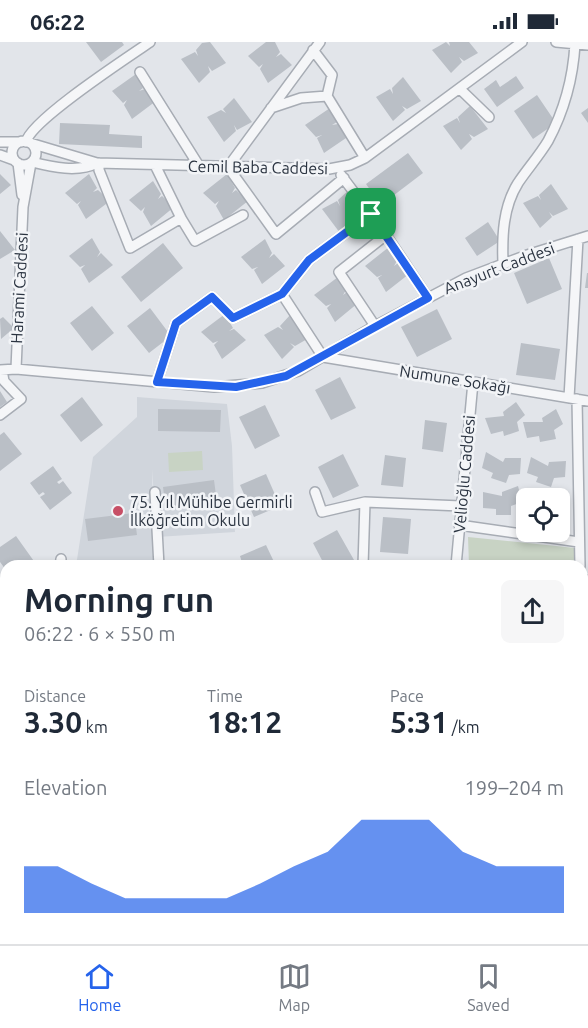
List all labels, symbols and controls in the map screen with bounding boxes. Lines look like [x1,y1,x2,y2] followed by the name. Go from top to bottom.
[30,9,85,34] text: 06:22
[188,157,328,177] street label: Cemil Baba Caddesi
[345,188,396,239] pin
[354,197,387,230] icon: arrive
[7,232,31,344] street label: Harami Caddesi
[441,239,557,297] street label: Anayurt Caddesi
[398,361,512,397] street label: Numune Sokağı
[450,414,478,534] street label: Velioğlu Caddesi
[516,488,570,542] map controls
[516,488,570,542] button: locate
[130,493,293,529] place label: 75. Yıl Mühibe Germirli İlköğretim Okulu
[111,504,125,518] marker: 75. Yıl Mühibe Germirli İlköğretim Okulu
[501,580,564,643] button: share
[24,581,214,618] text: Morning run
[24,622,176,645] text: 06:22 · 6 × 550 m
[24,687,86,705] text: Distance
[207,687,243,705] text: Time
[390,687,424,705] text: Pace
[24,705,82,739] text: 3.30
[207,705,282,739] text: 18:12
[390,705,448,739] text: 5:31
[82,718,108,736] text: km
[448,718,480,736] text: /km
[24,776,107,799] text: Elevation
[465,776,564,799] text: 199–204 m
[78,960,121,1014] tab: Home
[278,960,311,1014] tab: Map
[467,960,510,1014] tab: Saved

